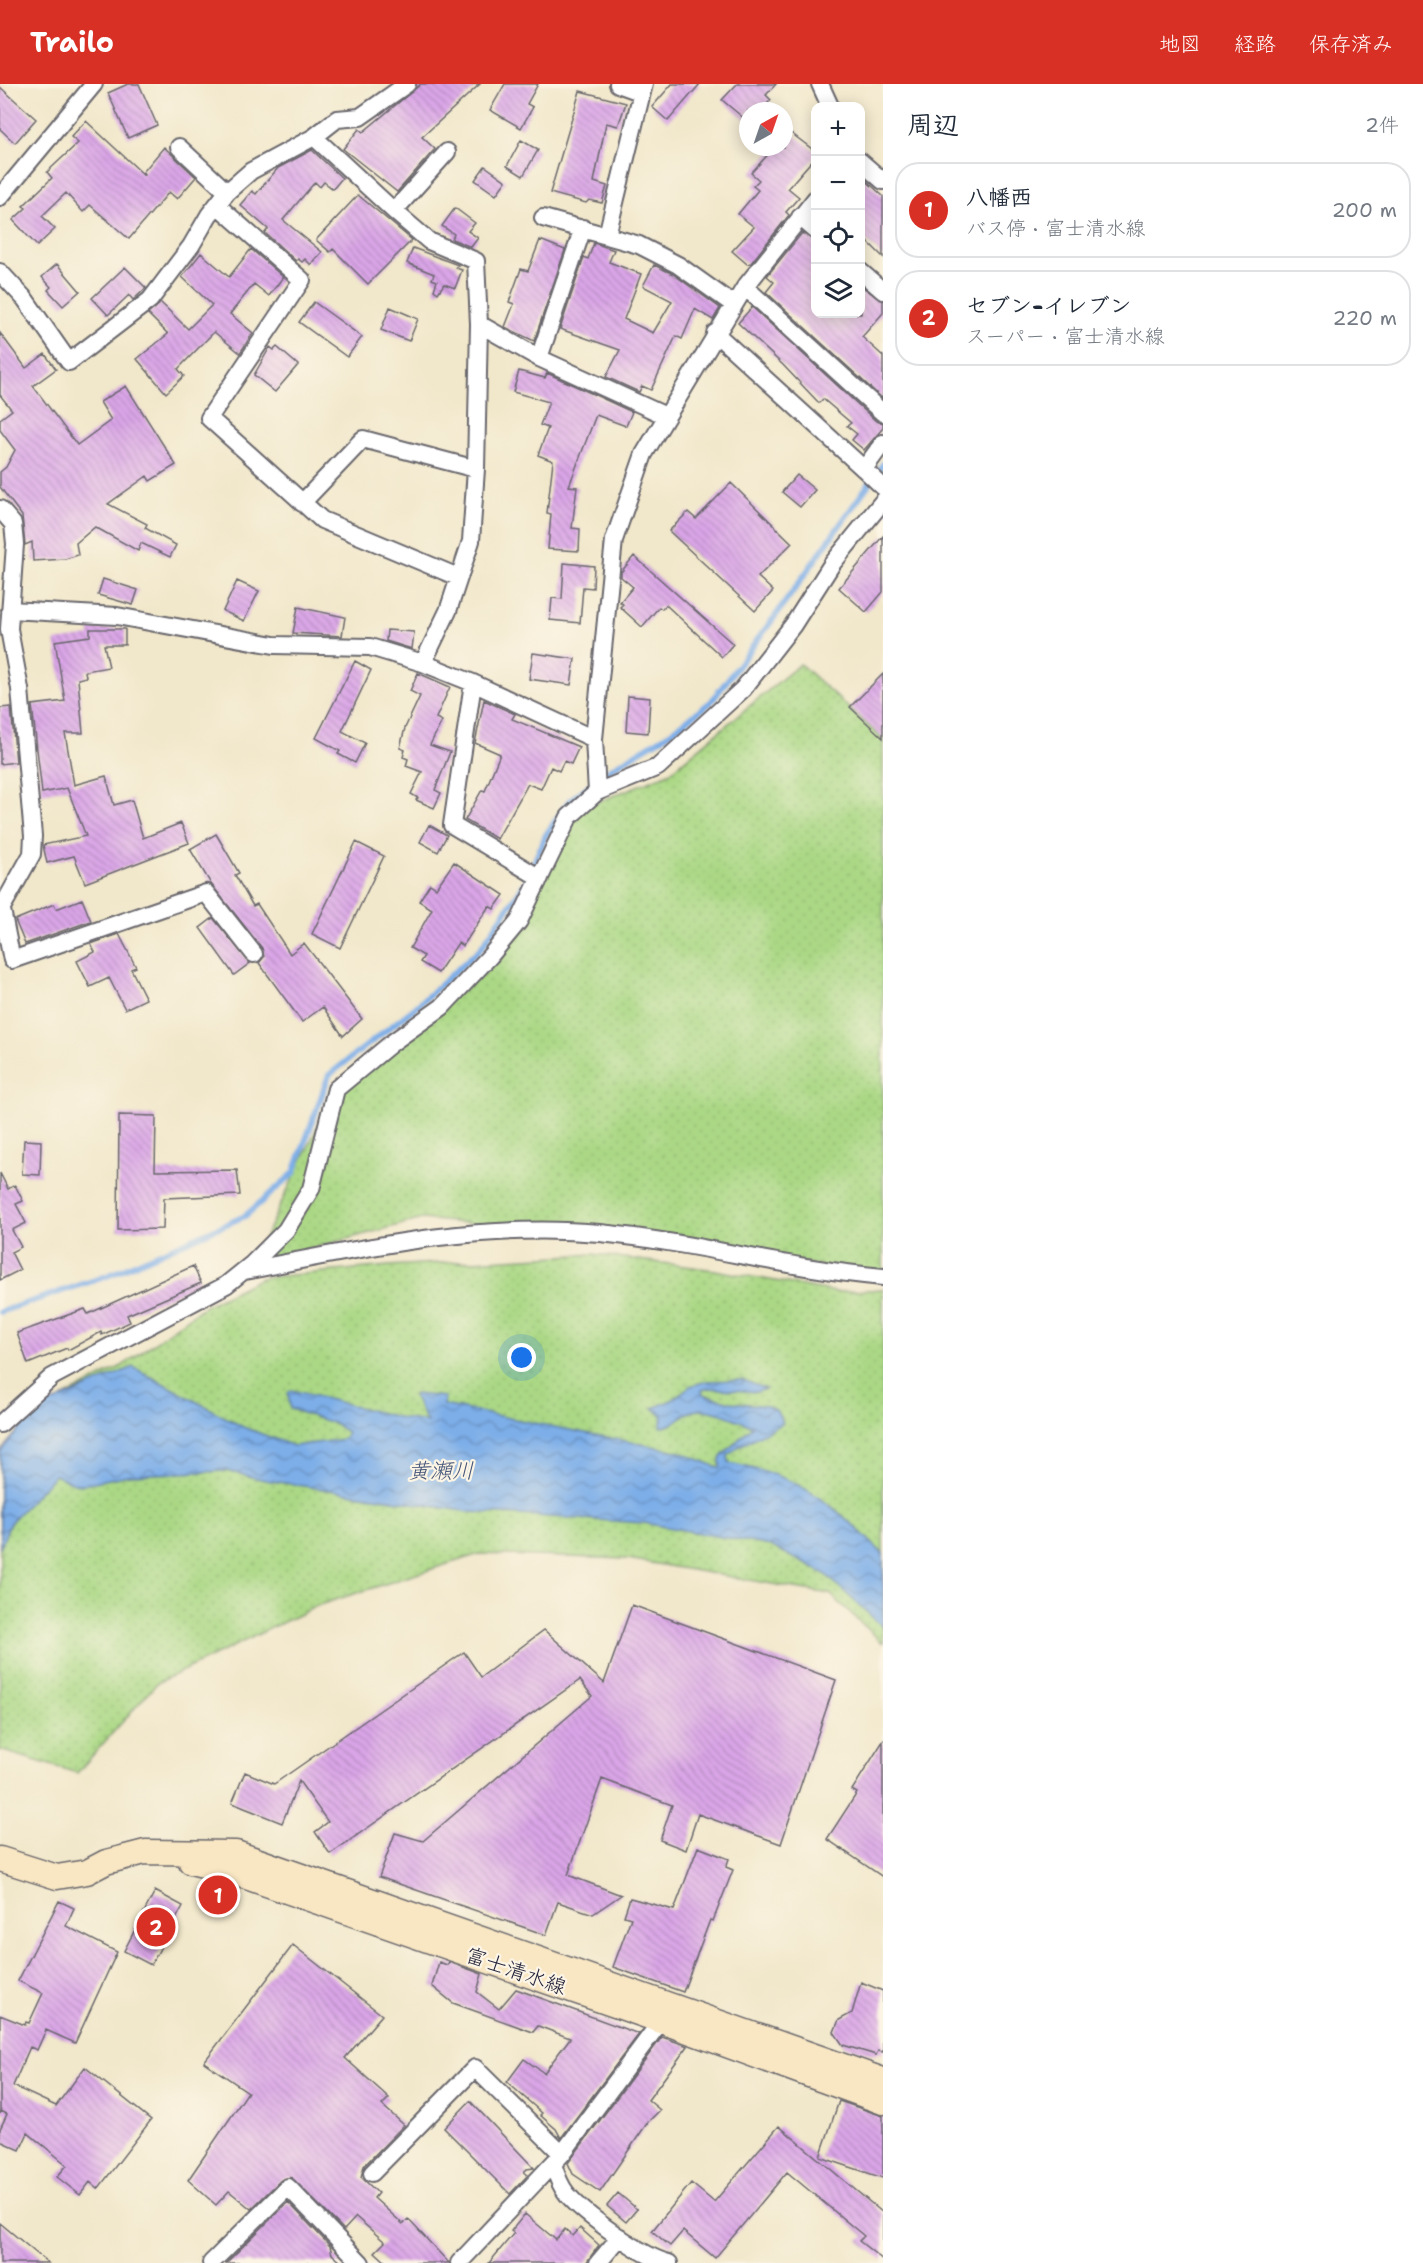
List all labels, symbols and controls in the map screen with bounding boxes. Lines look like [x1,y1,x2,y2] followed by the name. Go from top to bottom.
[30,23,114,61] text: Trailo
[1159,30,1201,58] text: 地図
[1234,30,1276,58] text: 経路
[1309,30,1393,58] text: 保存済み
[739,102,793,156] north arrow
[811,102,865,318] map controls
[811,102,865,156] button: +
[907,107,959,142] text: 周辺
[1365,112,1399,138] text: 2件
[811,156,865,210] button: −
[966,183,1032,212] text: 八幡西
[924,197,933,223] text: 1
[1332,197,1397,223] text: 200 m
[811,210,865,264] button: locate
[966,215,1145,241] text: バス停 · 富士清水線
[811,264,865,318] button: layers
[966,291,1131,320] text: セブン-イレブン
[922,305,936,331] text: 2
[1333,305,1397,331] text: 220 m
[966,323,1164,349] text: スーパー · 富士清水線
[507,1343,536,1372] your location
[408,1456,474,1485] water label: 黄瀬川
[198,1872,238,1918] pin: 1
[136,1904,176,1950] pin: 2
[462,1941,570,2001] street label: 富士清水線

